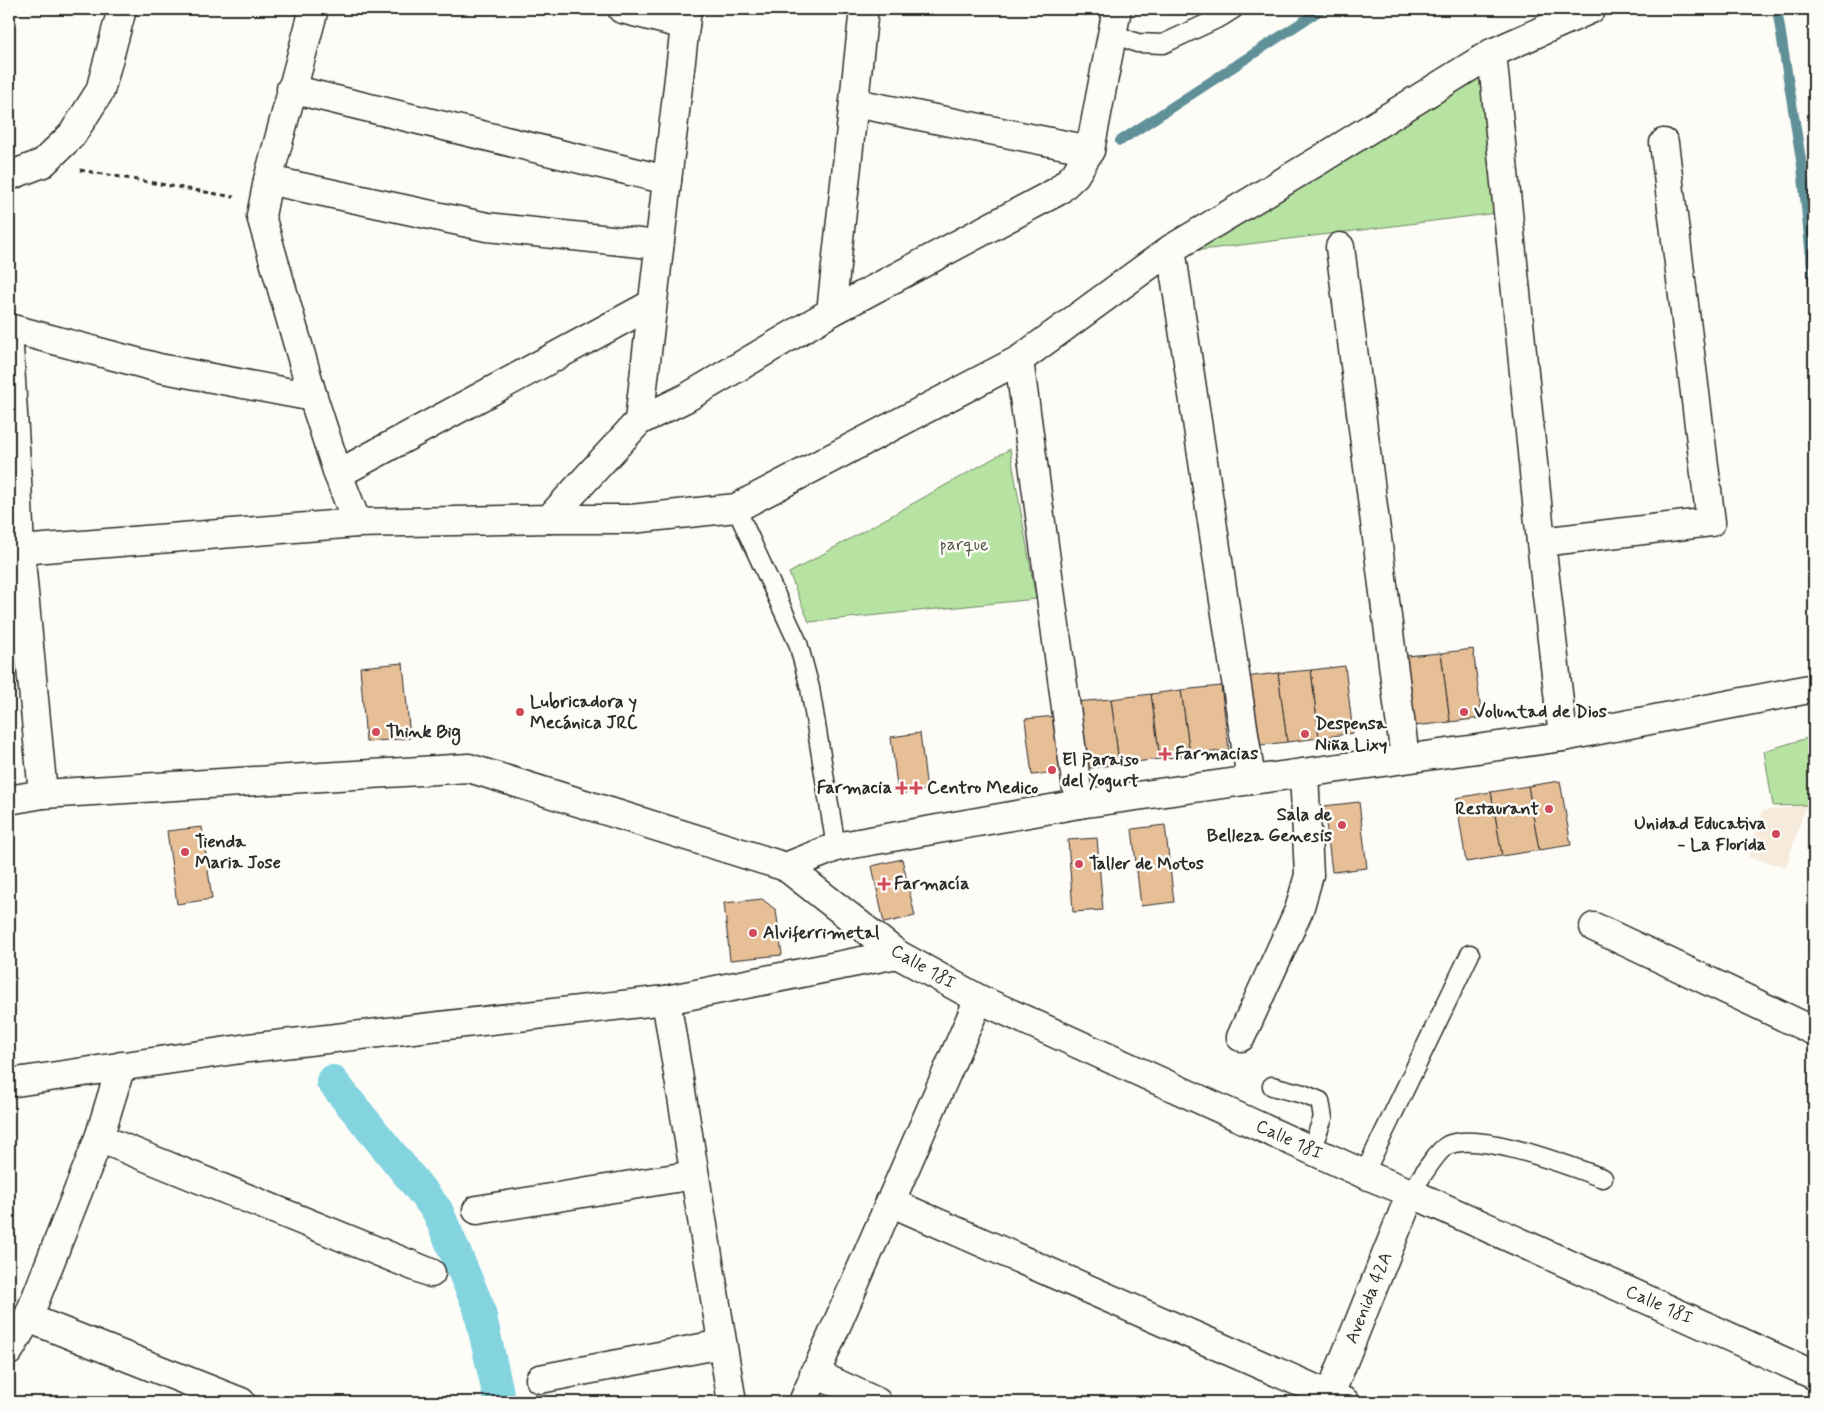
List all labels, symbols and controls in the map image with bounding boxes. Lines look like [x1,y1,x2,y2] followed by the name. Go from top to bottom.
[940,533,988,557] park label: parque
[530,690,638,735] place label: Lubricadora y Mecánica JRC
[1474,700,1607,724] place label: Voluntad de Dios
[514,706,526,718] marker: Lubricadora y Mecánica JRC
[1458,706,1470,718] marker: Voluntad de Dios
[1315,712,1388,757] place label: Despensa Niña Lixy
[386,720,461,746] place label: Think Big
[370,726,382,738] marker: Think Big
[1299,728,1311,740] marker: Despensa Niña Lixy
[1175,742,1258,766] place label: Farmacias
[1062,748,1139,793] place label: El Paraiso del Yogurt
[1159,748,1171,760] marker: Farmacias
[1046,764,1058,776] marker: El Paraiso del Yogurt
[817,776,892,800] place label: Farmacia
[927,776,1038,800] place label: Centro Medico
[909,781,923,795] marker: Centro Medico
[896,782,908,794] marker: Farmacia
[1455,797,1539,821] place label: Restaurant
[1207,803,1333,848] place label: Sala de Belleza Genesis
[1543,803,1555,815] marker: Restaurant
[1634,812,1766,857] place label: Unidad Educativa - La Florida
[1336,819,1348,831] marker: Sala de Belleza Genesis
[1770,828,1782,840] marker: Unidad Educativa - La Florida
[195,830,281,875] place label: Tienda Maria Jose
[179,846,191,858] marker: Tienda Maria Jose
[1089,852,1204,876] place label: Taller de Motos
[1073,858,1085,870] marker: Taller de Motos
[894,872,969,896] place label: Farmacía
[878,878,890,890] marker: Farmacía
[763,921,880,945] place label: Alviferrimetal
[747,927,759,939] marker: Alviferrimetal
[886,939,960,995] street label: Calle 18I
[1252,1114,1326,1166] street label: Calle 18I
[1340,1249,1398,1347] street label: Avenida 42A
[1622,1280,1696,1330] street label: Calle 18I

